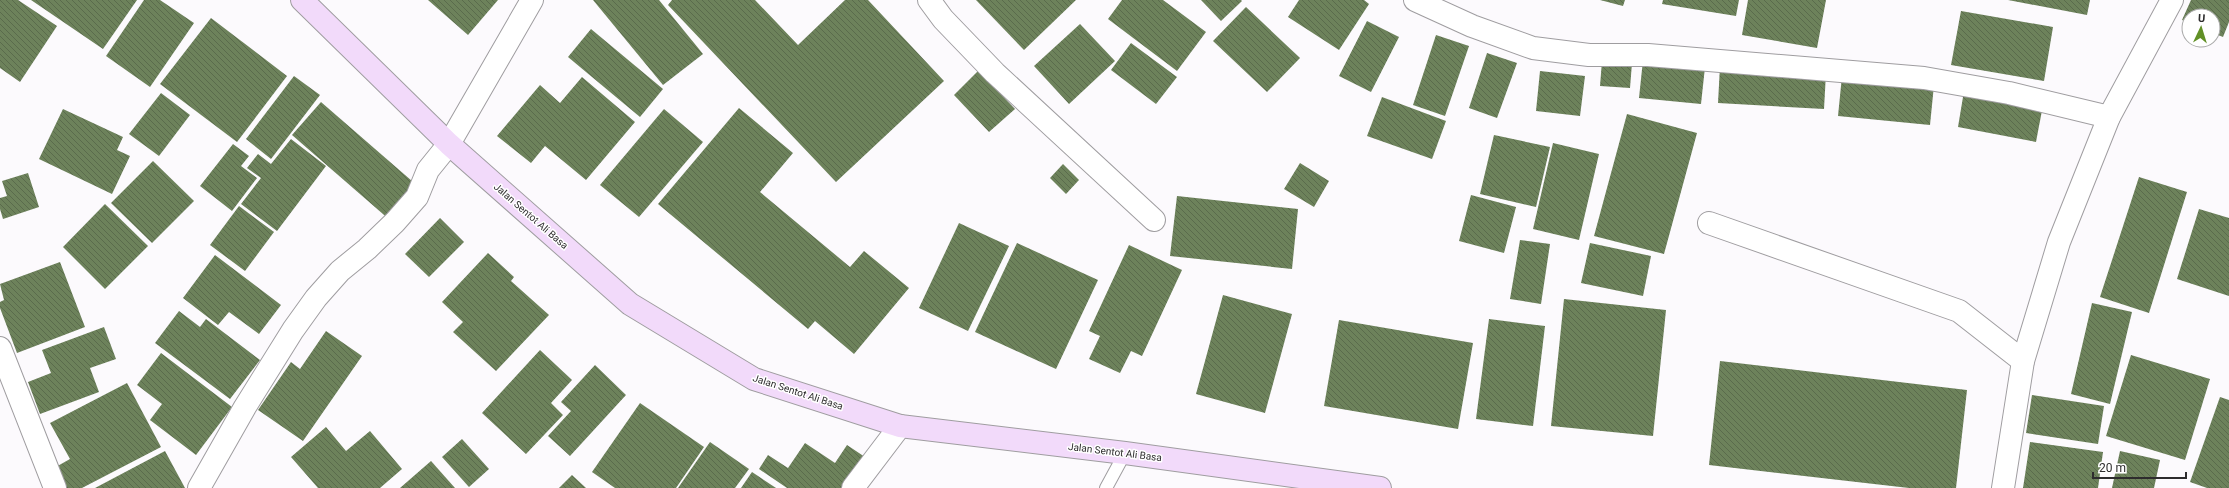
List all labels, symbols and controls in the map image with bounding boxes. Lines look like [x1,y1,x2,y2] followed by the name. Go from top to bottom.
[2181,8,2221,48] north arrow
[2198,12,2206,25] text: U
[492,181,570,251] street label: Jalan Sentot Ali Basa
[751,372,845,412] street label: Jalan Sentot Ali Basa
[1067,441,1163,463] street label: Jalan Sentot Ali Basa
[2093,454,2186,480] scale bar
[2099,461,2126,475] text: 20 m

